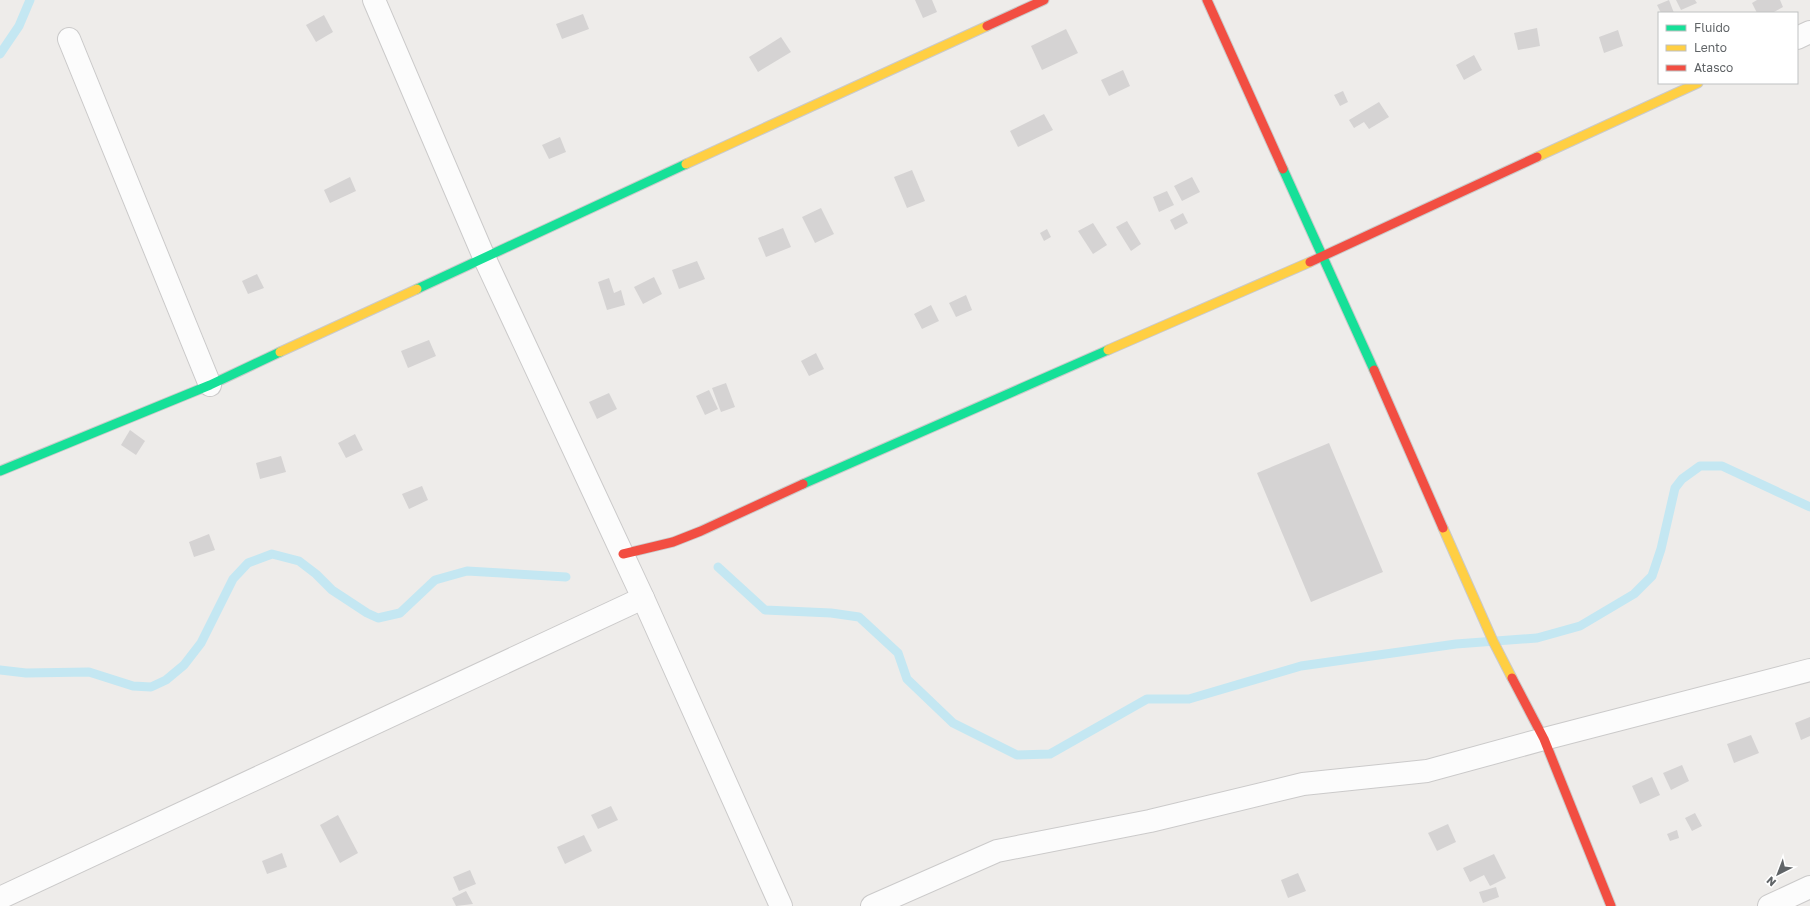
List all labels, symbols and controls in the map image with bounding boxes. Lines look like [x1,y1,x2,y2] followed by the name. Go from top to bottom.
[1658,12,1798,84] legend
[1694,20,1730,35] text: Fluido
[1694,40,1727,55] text: Lento
[1694,60,1733,75] text: Atasco
[1758,854,1798,894] north arrow
[1764,874,1778,889] text: N

